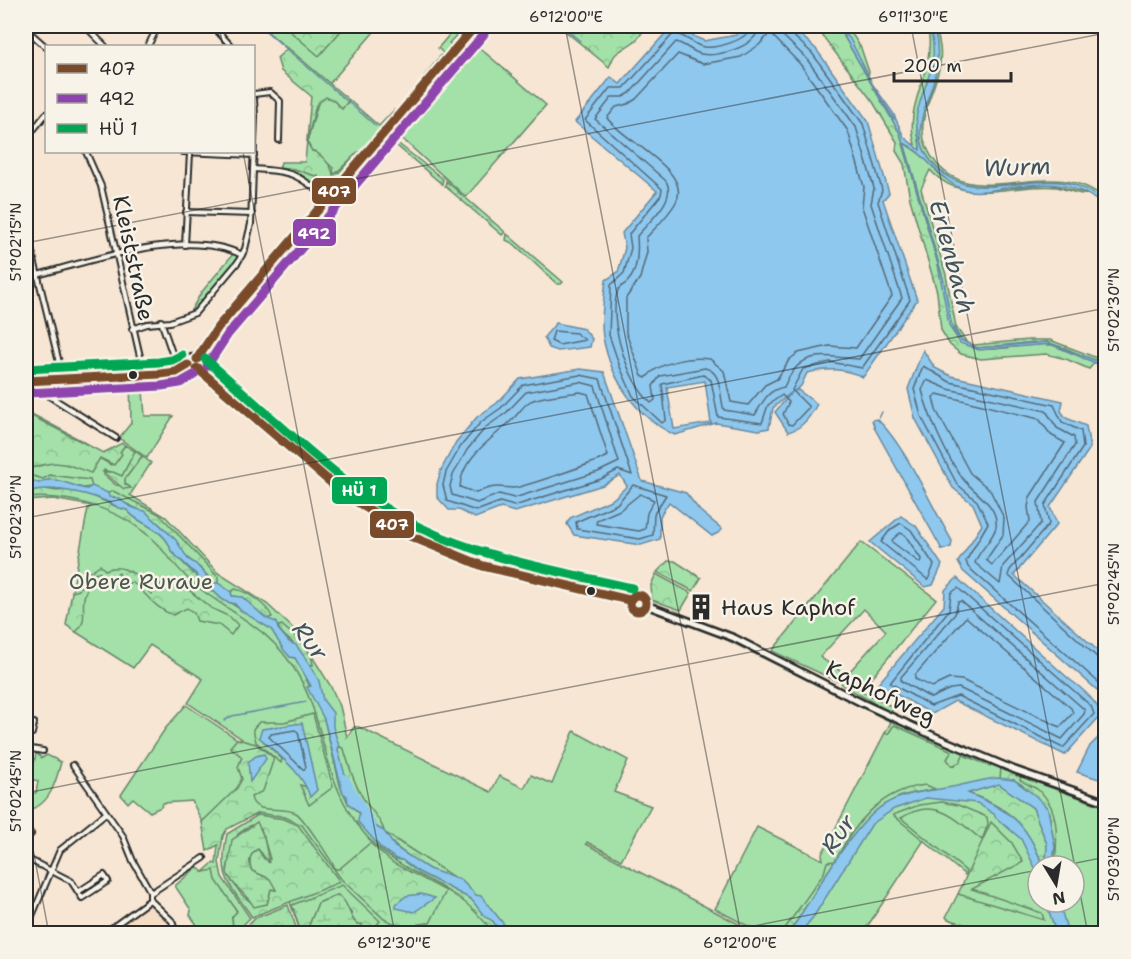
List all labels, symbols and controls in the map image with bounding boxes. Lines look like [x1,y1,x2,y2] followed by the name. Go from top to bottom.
[529,7,603,27] text: 6°12'00"E
[878,7,948,27] text: 6°11'30"E
[45,45,255,153] legend
[894,45,1011,83] scale bar
[903,54,962,78] text: 200 m
[99,57,136,81] text: 407
[99,87,135,111] text: 492
[99,117,138,141] text: HÜ 1
[983,150,1051,184] water label: Wurm
[311,177,357,205] line badge: 407
[317,181,351,202] text: 407
[106,193,161,324] street label: Kleiststraße
[921,196,983,318] water label: Erlenbach
[6,203,26,281] text: 51°02'15"N
[292,218,337,247] line badge: 492
[298,223,330,244] text: 492
[1104,268,1124,352] text: 51°02'30"N
[127,369,139,381] unlabelled marker
[6,475,26,559] text: 51°02'30"N
[331,476,388,505] line badge: HÜ 1
[341,480,377,501] text: HÜ 1
[369,510,415,539] line badge: 407
[375,514,409,535] text: 407
[1104,543,1124,625] text: 51°02'45"N
[69,567,213,596] park label: Obere Ruraue
[585,585,597,597] unlabelled marker
[686,592,716,622] building icon: Haus Kaphof
[721,593,856,622] place label: Haus Kaphof
[285,615,336,668] water label: Rur
[821,653,941,732] street label: Kaphofweg
[6,750,26,832] text: 51°02'45"N
[813,807,863,860] water label: Rur
[1104,817,1124,901] text: 51°03'00"N
[1026,854,1086,914] north arrow
[1051,887,1067,910] text: N
[357,933,431,953] text: 6°12'30"E
[703,933,777,953] text: 6°12'00"E

